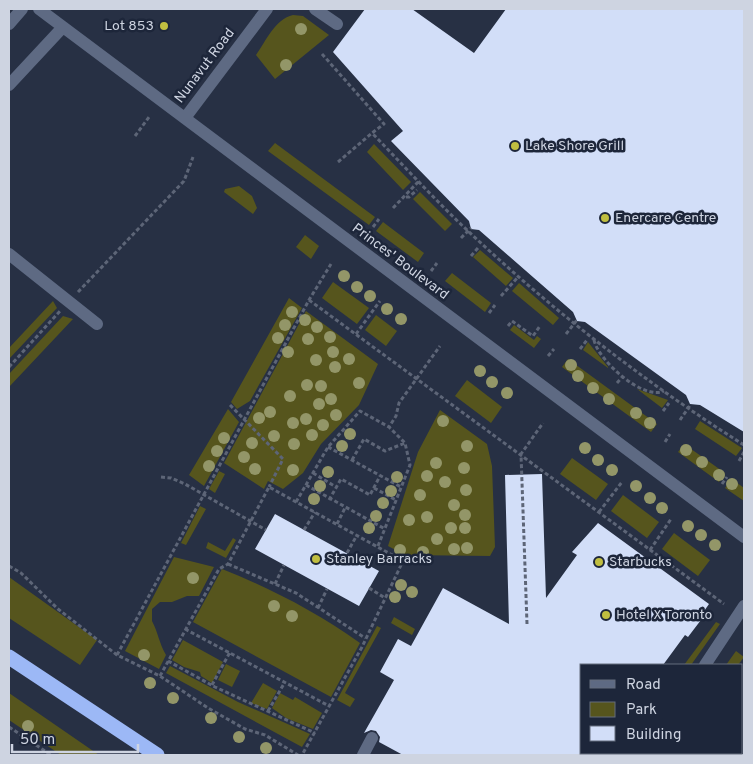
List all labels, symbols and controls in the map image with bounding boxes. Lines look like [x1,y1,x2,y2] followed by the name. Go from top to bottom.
[104,18,154,35] place label: Lot 853
[158,20,170,32] marker: Lot 853
[171,25,239,107] street label: Nunavut Road
[525,138,624,155] place label: Lake Shore Grill
[509,140,521,152] marker: Lake Shore Grill
[615,210,716,227] place label: Enercare Centre
[599,212,611,224] marker: Enercare Centre
[348,220,452,304] street label: Princes' Boulevard
[326,551,432,568] place label: Stanley Barracks
[310,553,322,565] marker: Stanley Barracks
[609,554,672,571] place label: Starbucks
[593,556,605,568] marker: Starbucks
[616,607,713,624] place label: Hotel X Toronto
[600,609,612,621] marker: Hotel X Toronto
[580,664,743,754] legend
[626,676,661,695] text: Road
[626,701,657,720] text: Park
[12,722,139,754] scale bar
[626,726,681,745] text: Building
[20,731,55,750] text: 50 m

